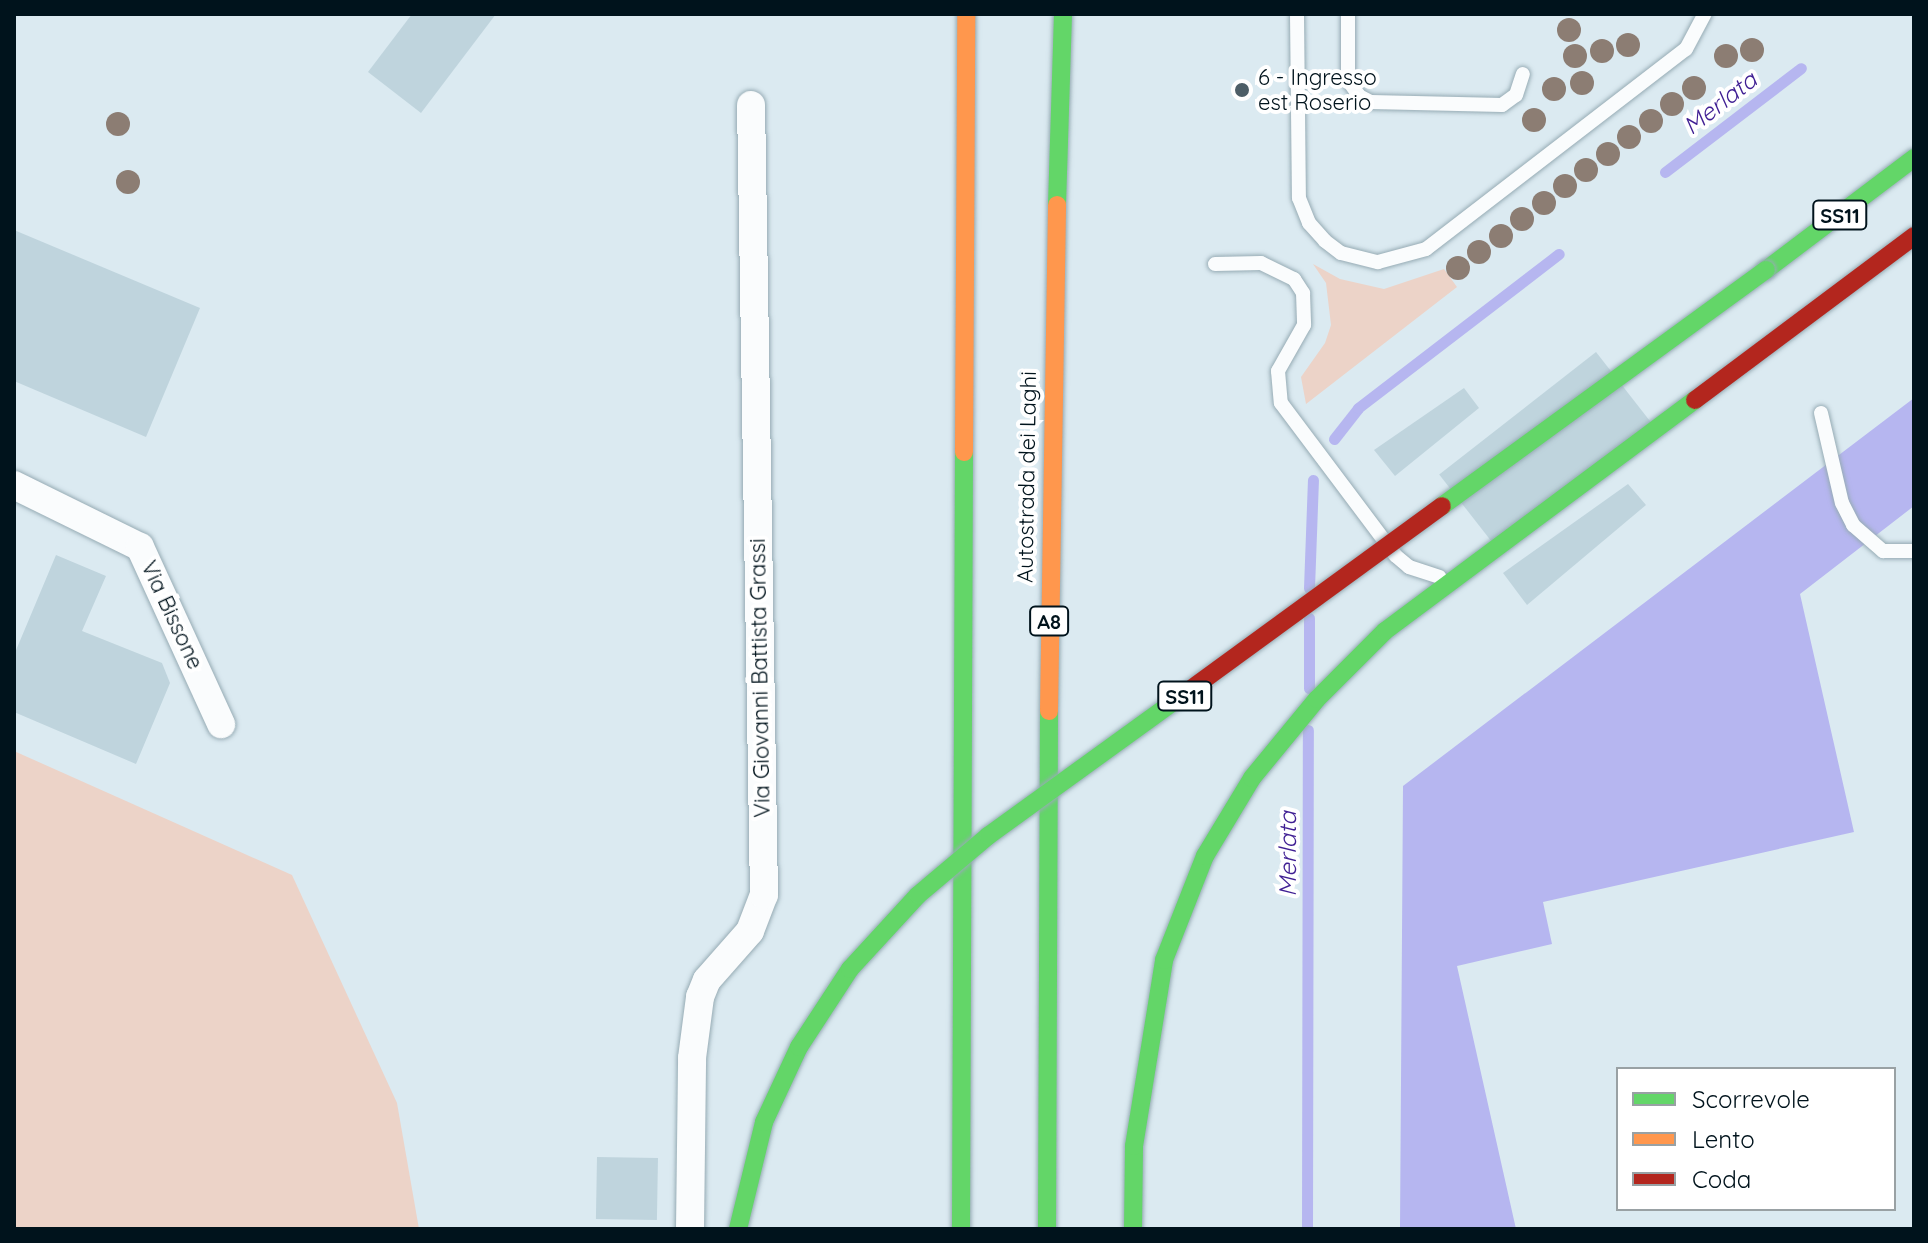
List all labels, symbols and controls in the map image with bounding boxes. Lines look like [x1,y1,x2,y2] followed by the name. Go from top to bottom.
[1258,64,1377,116] place label: 6 - Ingresso est Roserio
[1677,65,1763,141] water label: Merlata
[1233,81,1251,99] marker: 6 - Ingresso est Roserio
[1812,199,1868,231] road number: SS11
[1012,371,1042,583] street label: Autostrada dei Laghi
[744,538,776,818] street label: Via Giovanni Battista Grassi
[135,557,209,673] street label: Via Bissone
[1029,605,1069,637] road number: A8
[1157,680,1213,712] road number: SS11
[1274,811,1302,897] water label: Merlata
[1616,1067,1896,1211] legend
[1692,1084,1810,1114] text: Scorrevole
[1692,1124,1755,1154] text: Lento
[1692,1164,1751,1194] text: Coda

